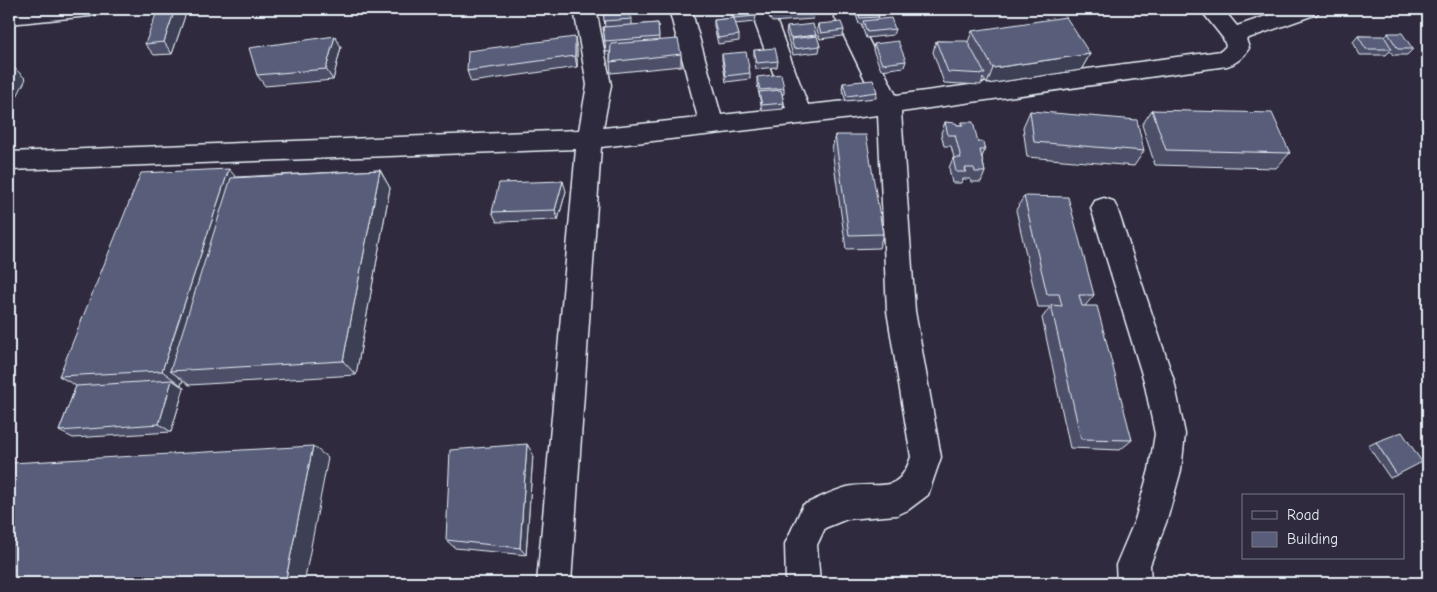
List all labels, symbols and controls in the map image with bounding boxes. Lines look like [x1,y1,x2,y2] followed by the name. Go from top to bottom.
[1242,494,1404,560] legend
[1287,506,1319,524] text: Road
[1287,530,1338,548] text: Building

